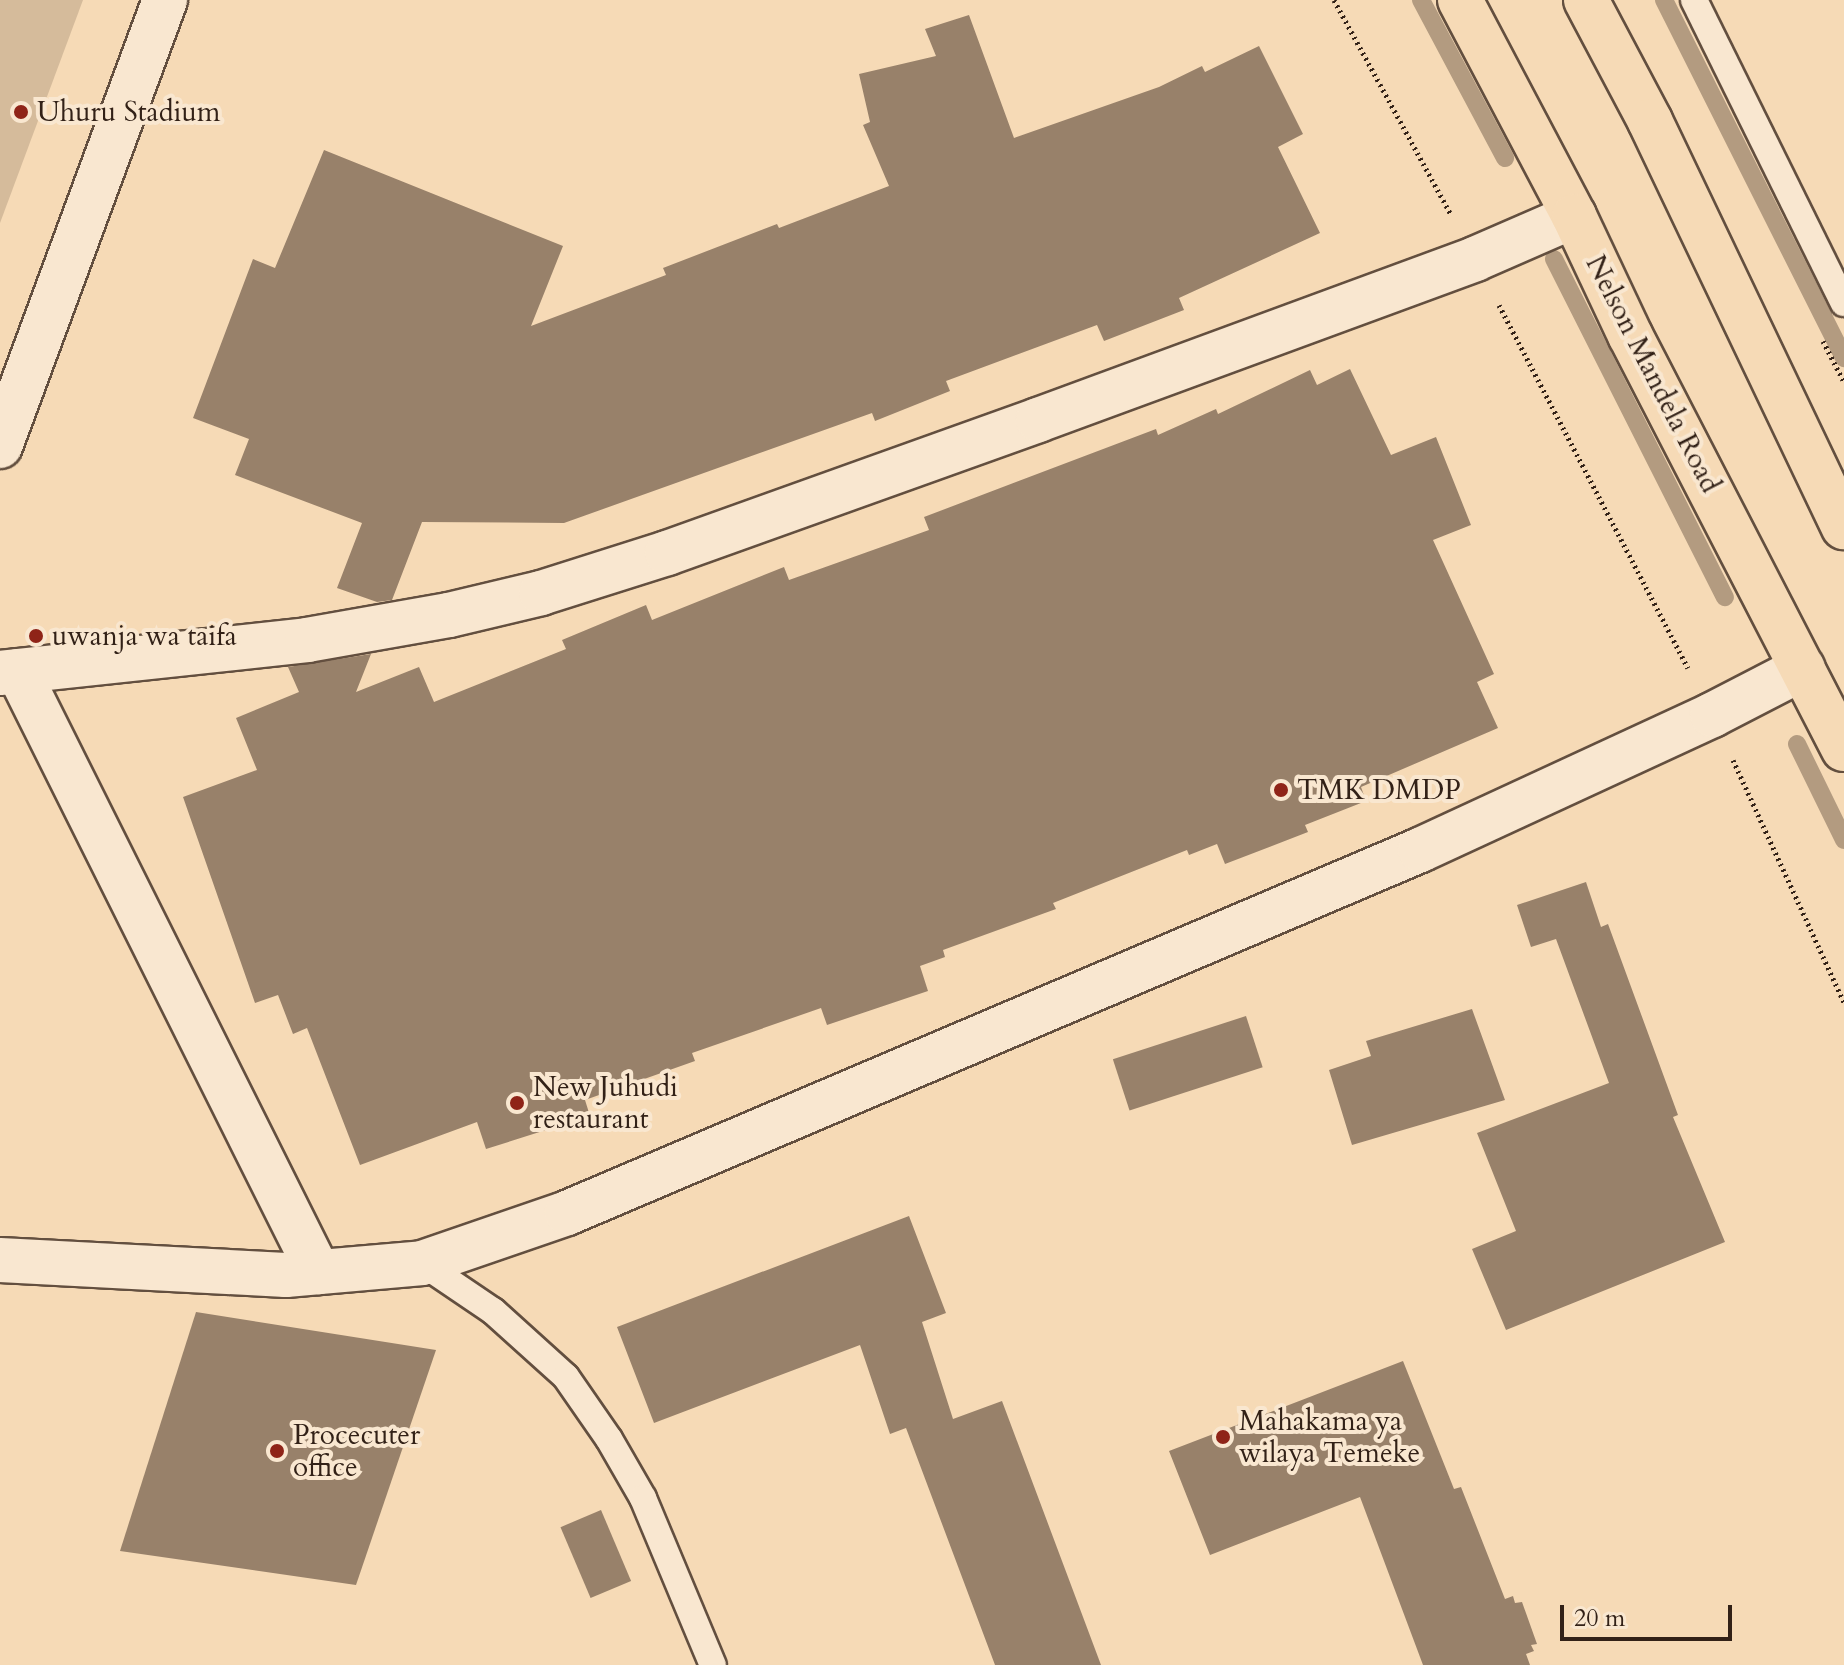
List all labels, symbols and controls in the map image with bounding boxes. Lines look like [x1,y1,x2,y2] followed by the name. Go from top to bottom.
[37,95,220,129] place label: Uhuru Stadium
[12,103,30,121] marker: Uhuru Stadium
[1579,250,1727,498] street label: Nelson Mandela Road
[52,619,237,653] place label: uwanja wa taifa
[27,627,45,645] marker: uwanja wa taifa
[1297,773,1461,807] place label: TMK DMDP
[1272,781,1290,799] marker: TMK DMDP
[533,1070,678,1136] place label: New Juhudi restaurant
[508,1094,526,1112] marker: New Juhudi restaurant
[1239,1404,1420,1470] place label: Mahakama ya wilaya Temeke
[293,1418,420,1484] place label: Procecuter office
[1214,1428,1232,1446] marker: Mahakama ya wilaya Temeke
[268,1442,286,1460] marker: Procecuter office
[1564,1589,1736,1639] scale bar
[1574,1602,1625,1635] text: 20 m

